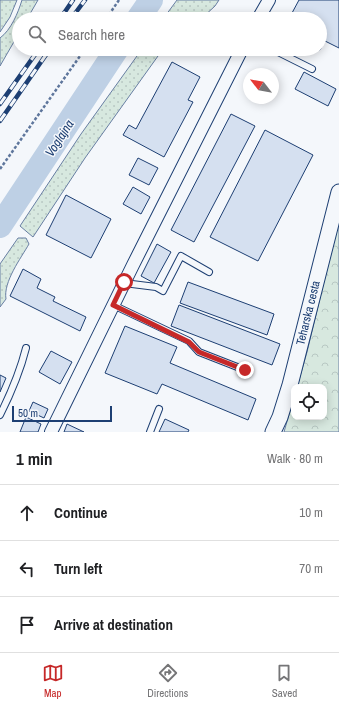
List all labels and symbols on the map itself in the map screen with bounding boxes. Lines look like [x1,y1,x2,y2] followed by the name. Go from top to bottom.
[243,68,279,104] north arrow
[41,116,78,160] water label: Voglajna
[115,273,133,291] route start
[292,278,324,347] street label: Teharska cesta
[236,361,254,379] route end
[12,404,112,423] scale bar

